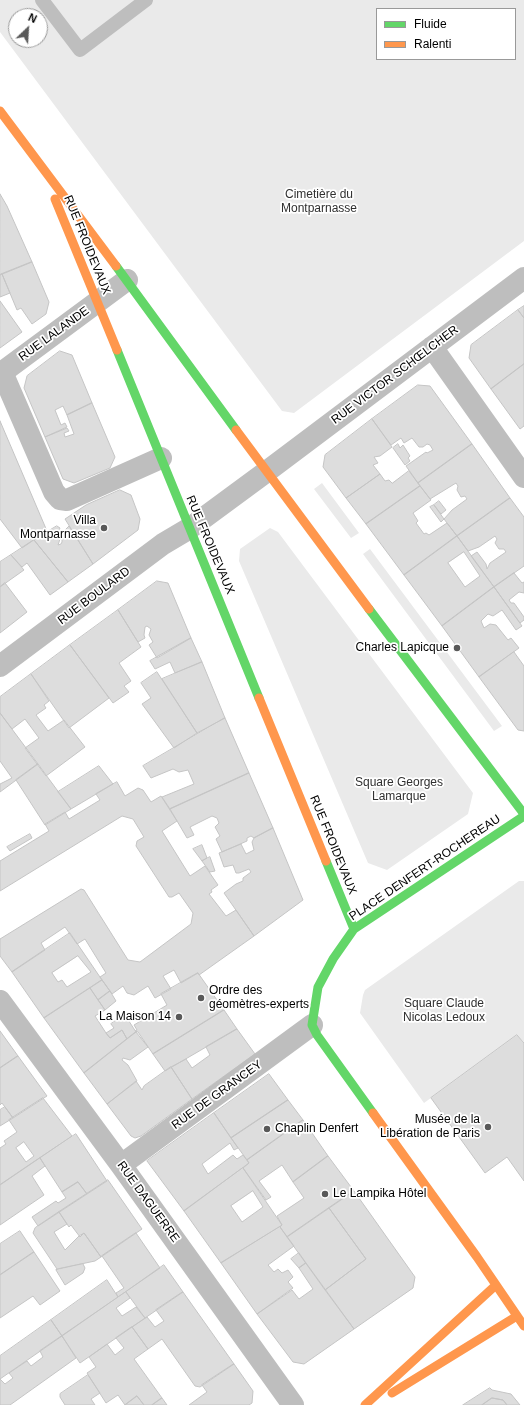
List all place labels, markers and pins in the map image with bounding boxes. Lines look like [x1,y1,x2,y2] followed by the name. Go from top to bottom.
[20,514,96,542] place label: Villa Montparnasse
[99,523,109,533] marker: Villa Montparnasse
[356,641,449,655] place label: Charles Lapicque
[452,643,462,653] marker: Charles Lapicque
[209,984,309,1012] place label: Ordre des géomètres-experts
[196,993,206,1003] marker: Ordre des géomètres-experts
[99,1010,171,1024] place label: La Maison 14
[174,1012,184,1022] marker: La Maison 14
[380,1113,480,1141] place label: Musée de la Libération de Paris
[275,1122,358,1136] place label: Chaplin Denfert
[483,1122,493,1132] marker: Musée de la Libération de Paris
[262,1124,272,1134] marker: Chaplin Denfert
[333,1187,426,1201] place label: Le Lampika Hôtel
[320,1189,330,1199] marker: Le Lampika Hôtel

